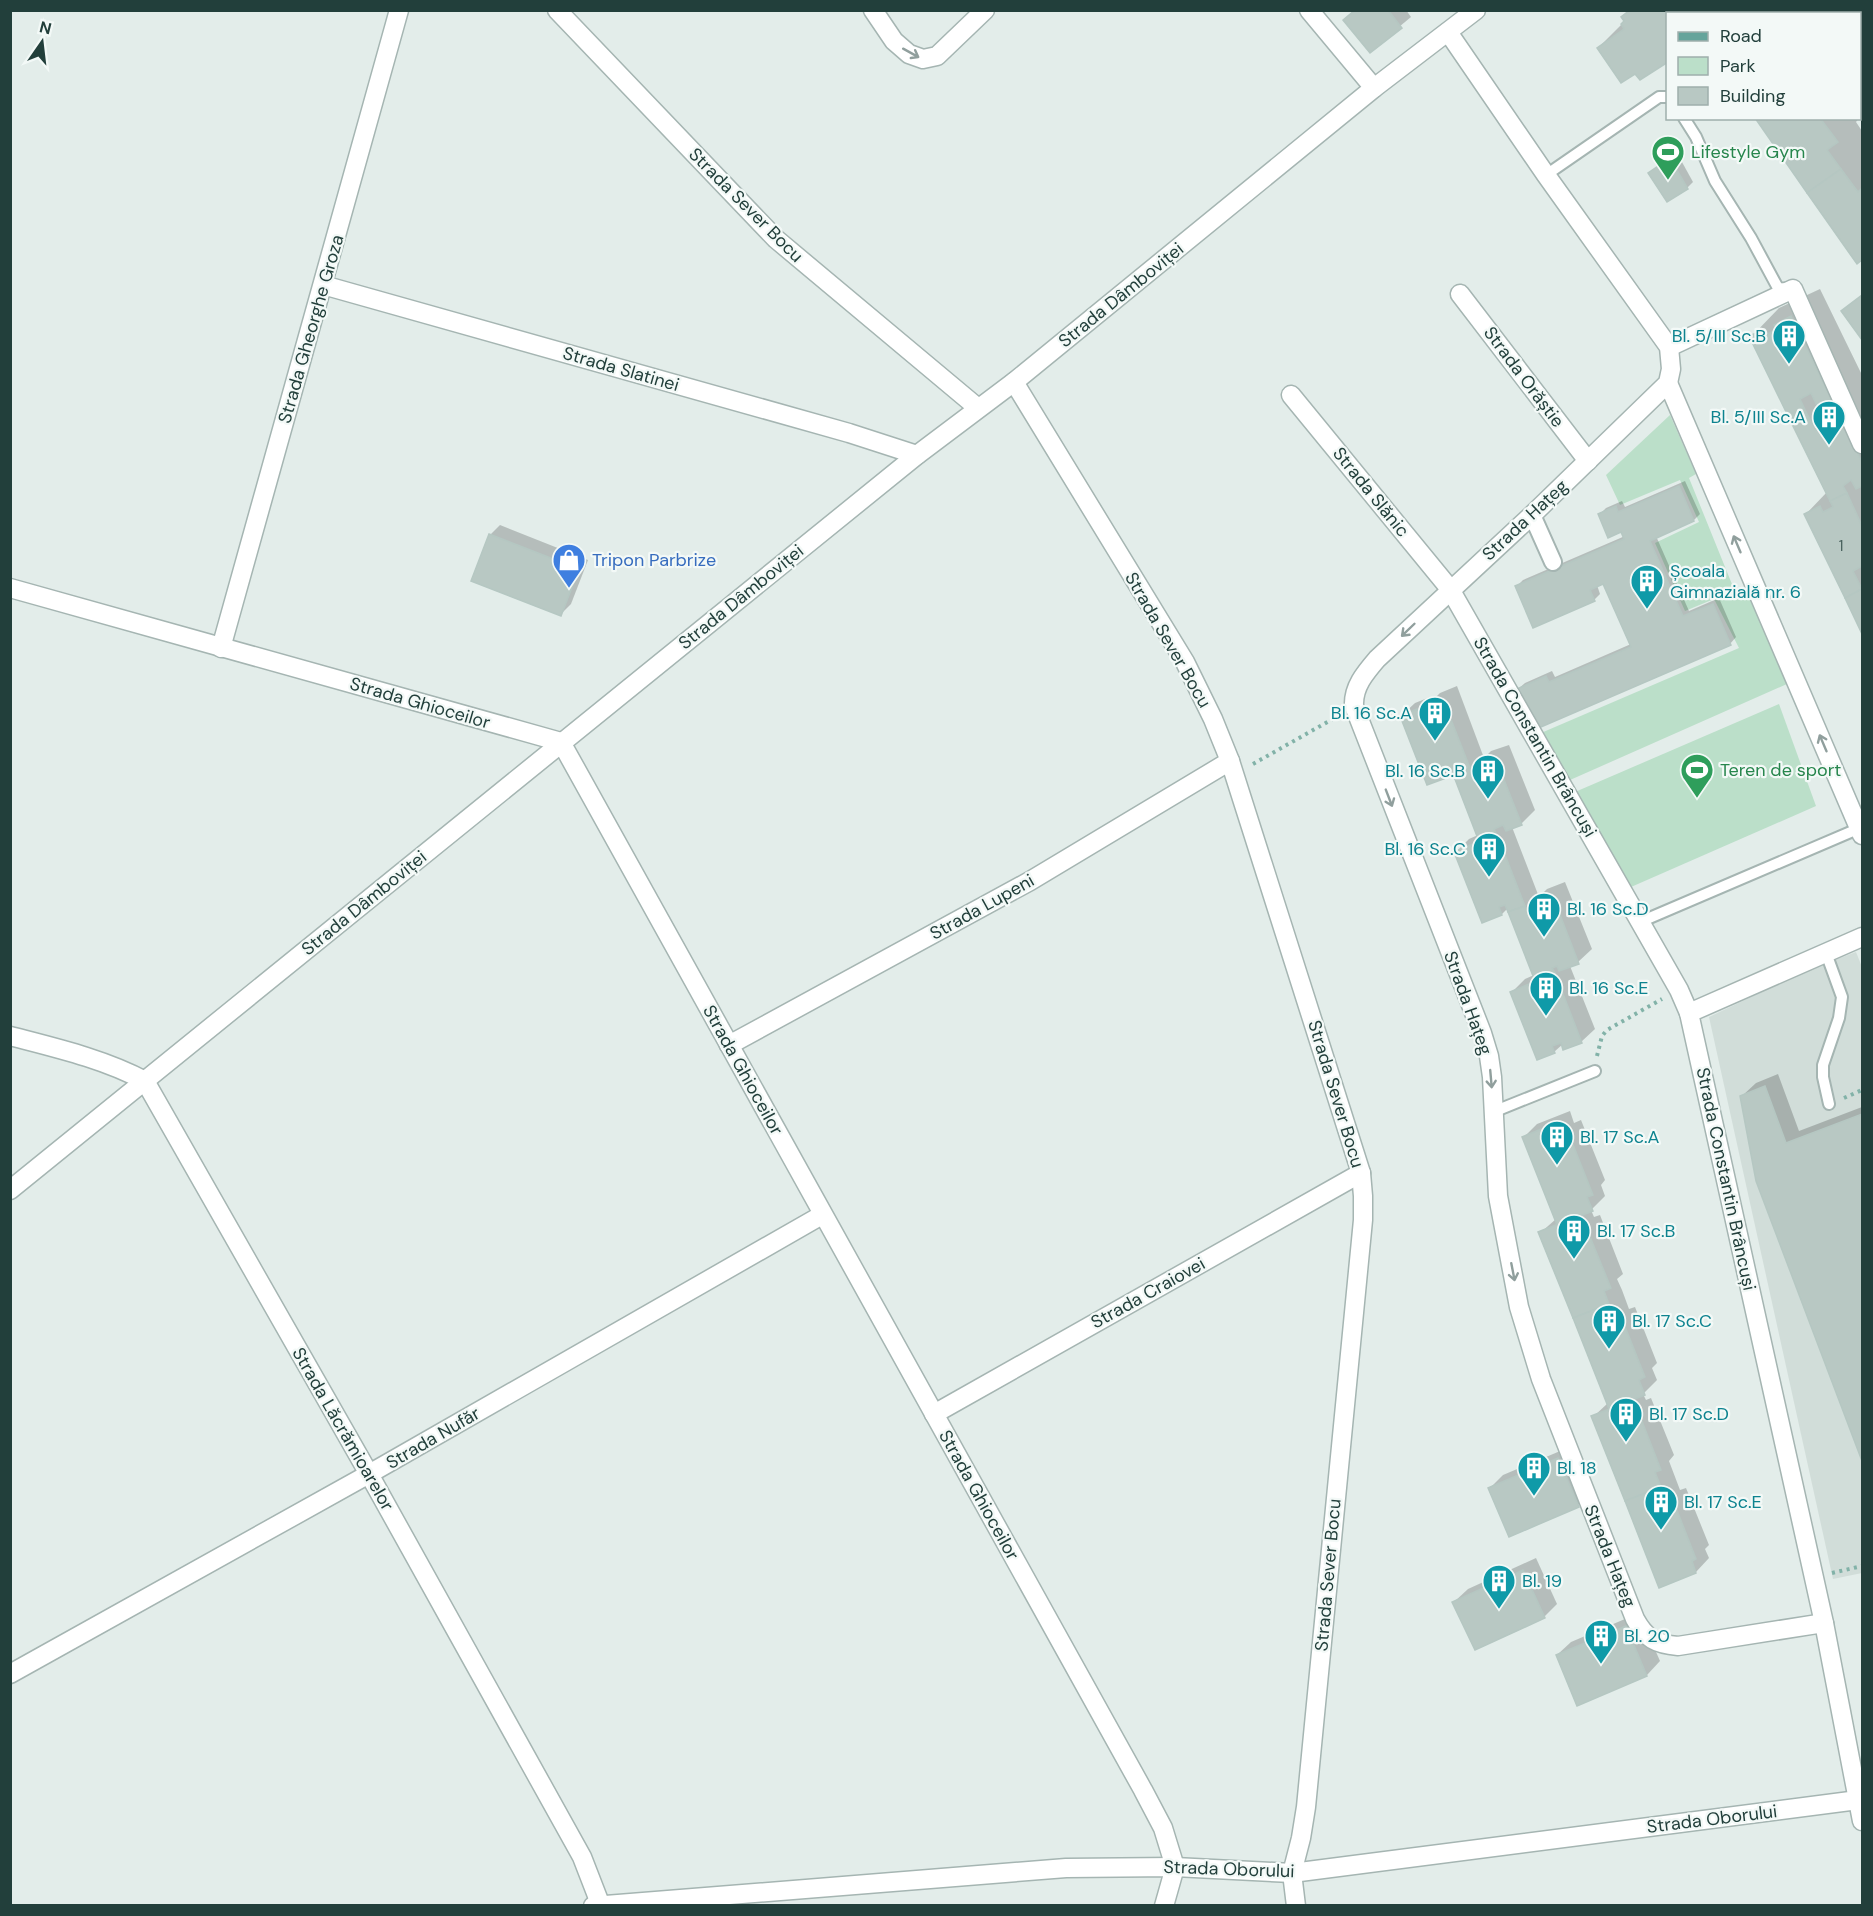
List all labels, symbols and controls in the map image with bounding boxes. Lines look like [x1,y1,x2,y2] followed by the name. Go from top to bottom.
[12,12,72,72] north arrow
[1666,12,1861,120] legend
[37,16,54,40] text: N
[1720,24,1762,48] text: Road
[902,47,919,59] one-way arrow
[1720,54,1756,78] text: Park
[1720,84,1785,108] text: Building
[1650,134,1686,181] sports icon: Lifestyle Gym
[1691,140,1805,164] place label: Lifestyle Gym
[683,142,809,268] street label: Strada Sever Bocu
[273,232,349,426] street label: Strada Gheorghe Groza
[1053,237,1189,353] street label: Strada Dâmboviței
[1771,318,1807,365] building icon: Bl. 5/III Sc.B
[1478,322,1570,432] street label: Strada Orăștie
[1672,324,1766,348] place label: Bl. 5/III Sc.B
[560,341,682,397] street label: Strada Slatinei
[1811,399,1847,446] building icon: Bl. 5/III Sc.A
[1711,405,1806,429] place label: Bl. 5/III Sc.A
[1327,442,1415,542] street label: Strada Slănic
[1477,474,1573,566] street label: Strada Hațeg
[1731,535,1742,553] one-way arrow
[1839,536,1843,556] house number: 1
[673,539,809,655] street label: Strada Dâmboviței
[551,542,587,589] shop icon: Tripon Parbrize
[592,548,716,572] place label: Tripon Parbrize
[1670,559,1801,604] place label: Școala Gimnazială nr. 6
[1629,563,1665,610] building icon: Școala Gimnazială nr. 6
[1119,568,1217,712] street label: Strada Sever Bocu
[1400,622,1415,637] one-way arrow
[1468,632,1602,842] street label: Strada Constantin Brâncuși
[347,671,493,735] street label: Strada Ghioceilor
[1417,695,1453,742] building icon: Bl. 16 Sc.A
[1331,701,1412,725] place label: Bl. 16 Sc.A
[1817,734,1828,752] one-way arrow
[1679,752,1715,799] sports icon: Teren de sport
[1470,753,1506,800] building icon: Bl. 16 Sc.B
[1720,758,1841,782] place label: Teren de sport
[1385,759,1465,783] place label: Bl. 16 Sc.B
[1385,788,1396,806] one-way arrow
[1471,831,1507,878] building icon: Bl. 16 Sc.C
[1384,837,1466,861] place label: Bl. 16 Sc.C
[296,845,432,961] street label: Strada Dâmboviței
[926,868,1038,946] street label: Strada Lupeni
[1526,891,1562,938] building icon: Bl. 16 Sc.D
[1567,897,1649,921] place label: Bl. 16 Sc.D
[1438,948,1498,1058] street label: Strada Hațeg
[1528,970,1564,1017] building icon: Bl. 16 Sc.E
[1569,976,1648,1000] place label: Bl. 16 Sc.E
[697,1001,789,1140] street label: Strada Ghioceilor
[1302,1017,1370,1171] street label: Strada Sever Bocu
[1691,1065,1761,1293] street label: Strada Constantin Brâncuși
[1486,1068,1497,1088] one-way arrow
[1539,1119,1575,1166] building icon: Bl. 17 Sc.A
[1580,1125,1660,1149] place label: Bl. 17 Sc.A
[1556,1213,1592,1260] building icon: Bl. 17 Sc.B
[1597,1219,1676,1243] place label: Bl. 17 Sc.B
[1087,1252,1209,1334] street label: Strada Craiovei
[1508,1262,1519,1282] one-way arrow
[1591,1303,1627,1350] building icon: Bl. 17 Sc.C
[1632,1309,1712,1333] place label: Bl. 17 Sc.C
[286,1343,400,1515] street label: Strada Lăcrămioarelor
[1608,1396,1644,1443] building icon: Bl. 17 Sc.D
[382,1401,485,1475] street label: Strada Nufăr
[1649,1402,1729,1426] place label: Bl. 17 Sc.D
[933,1426,1025,1565] street label: Strada Ghioceilor
[1516,1450,1552,1497] building icon: Bl. 18
[1557,1456,1597,1480] place label: Bl. 18
[1643,1484,1679,1531] building icon: Bl. 17 Sc.E
[1684,1490,1762,1514] place label: Bl. 17 Sc.E
[1309,1498,1347,1652] street label: Strada Sever Bocu
[1579,1501,1641,1611] street label: Strada Hațeg
[1481,1563,1517,1610] building icon: Bl. 19
[1522,1569,1562,1593] place label: Bl. 19
[1583,1618,1619,1665] building icon: Bl. 20
[1624,1624,1670,1648] place label: Bl. 20
[1645,1799,1779,1839] street label: Strada Oborului
[1163,1855,1295,1883] street label: Strada Oborului

